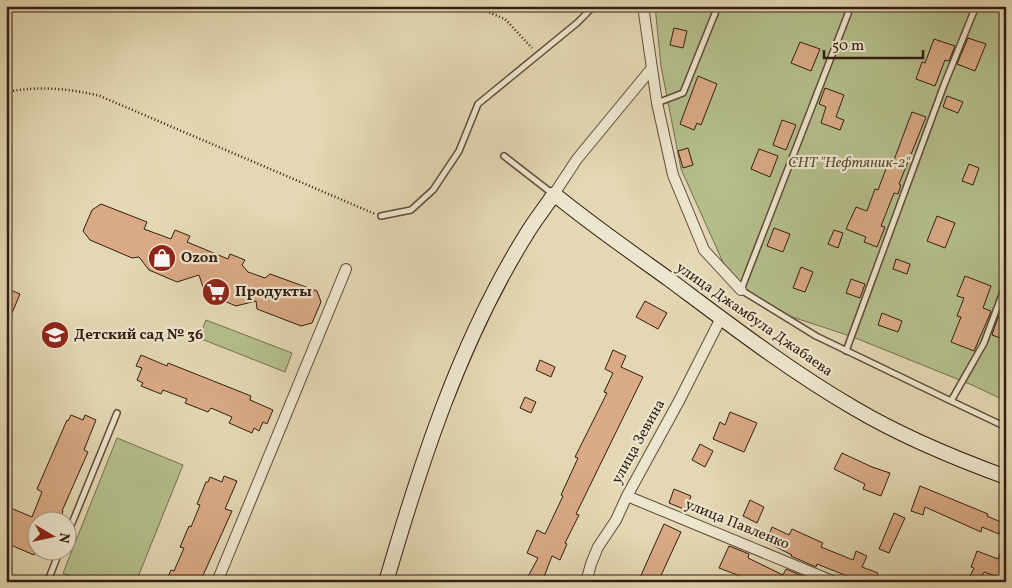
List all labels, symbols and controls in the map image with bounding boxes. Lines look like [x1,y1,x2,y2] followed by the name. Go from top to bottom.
[824,28,923,60] scale bar
[832,36,864,57] text: 50 m
[788,153,911,174] park label: СНТ "Нефтяник-2"
[147,243,177,273] shop icon: Ozon
[181,248,218,269] place label: Ozon
[671,258,837,382] street label: улица Джамбула Джабаева
[201,277,231,307] supermarket icon: Продукты
[235,282,312,303] place label: Продукты
[40,320,70,350] school or university icon: Детский сад № 36
[74,325,203,346] place label: Детский сад № 36
[607,396,671,488] street label: улица Зевина
[682,494,792,556] street label: улица Павленко
[28,510,78,560] north arrow
[53,531,74,544] text: N

